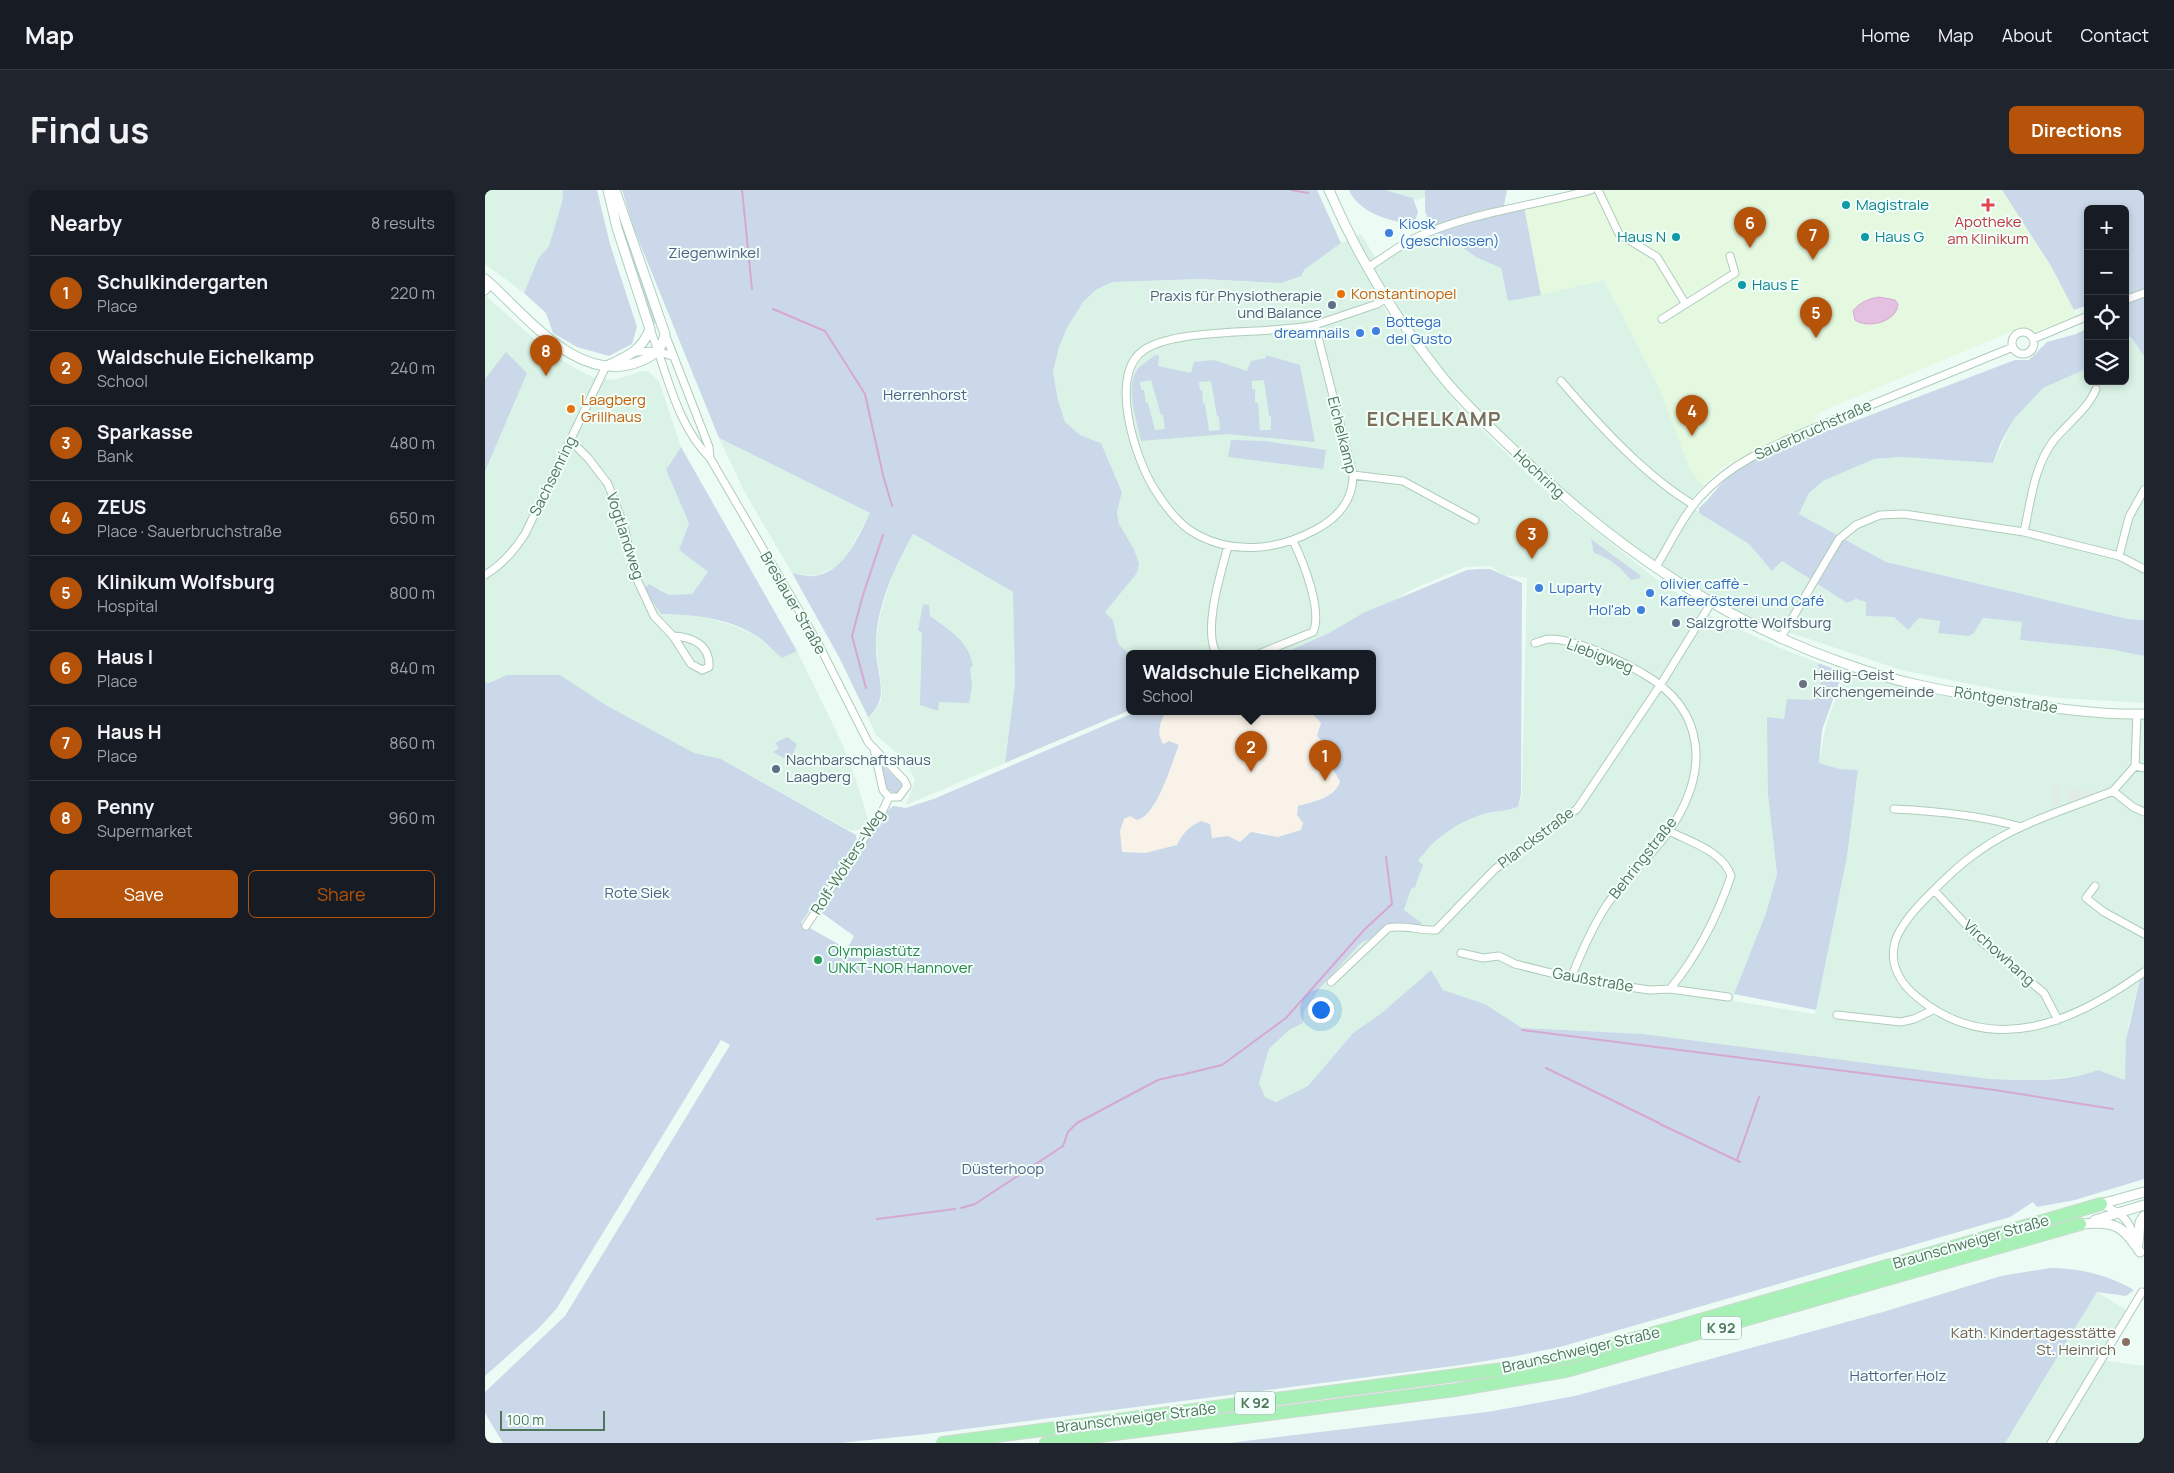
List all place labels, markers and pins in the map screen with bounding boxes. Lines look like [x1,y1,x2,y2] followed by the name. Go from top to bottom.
[1856,194,1929,215] place label: Magistrale
[1840,199,1852,211] marker: Magistrale
[1982,199,1994,211] marker: Apotheke am Klinikum
[1734,207,1766,248] pin: 6
[1947,211,2029,249] place label: Apotheke am Klinikum
[1399,213,1500,251] place label: Kiosk (geschlossen)
[1797,219,1829,260] pin: 7
[1617,226,1666,247] place label: Haus N
[1875,226,1924,247] place label: Haus G
[1383,227,1395,239] marker: Kiosk (geschlossen)
[1670,231,1682,243] marker: Haus N
[1859,231,1871,243] marker: Haus G
[1752,274,1799,295] place label: Haus E
[1736,279,1748,291] marker: Haus E
[1351,283,1457,304] place label: Konstantinopel
[1150,285,1322,323] place label: Praxis für Physiotherapie und Balance
[1335,288,1347,300] marker: Konstantinopel
[1800,297,1832,338] pin: 5
[1326,299,1338,311] marker: Praxis für Physiotherapie und Balance
[1386,311,1452,349] place label: Bottega del Gusto
[1274,322,1350,343] place label: dreamnails
[1370,325,1382,337] marker: Bottega del Gusto
[1354,327,1366,339] marker: dreamnails
[530,335,562,376] pin: 8
[581,389,646,427] place label: Laagberg Grillhaus
[1676,395,1708,436] pin: 4
[565,403,577,415] marker: Laagberg Grillhaus
[1516,518,1548,559] pin: 3
[1660,573,1824,611] place label: olivier caffè - Kaffeerösterei und Café
[1549,577,1602,598] place label: Luparty
[1533,582,1545,594] marker: Luparty
[1644,587,1656,599] marker: olivier caffè - Kaffeerösterei und Café
[1589,599,1631,620] place label: Hol'ab
[1635,604,1647,616] marker: Hol'ab
[1686,612,1831,633] place label: Salzgrotte Wolfsburg
[1670,617,1682,629] marker: Salzgrotte Wolfsburg
[1813,664,1934,702] place label: Heilig-Geist Kirchengemeinde
[1797,678,1809,690] marker: Heilig-Geist Kirchengemeinde
[1235,731,1267,772] pin: 2
[1309,740,1341,781] pin: 1
[786,749,931,787] place label: Nachbarschaftshaus Laagberg
[770,763,782,775] marker: Nachbarschaftshaus Laagberg
[828,940,974,978] place label: Olympiastütz UNKT-NOR Hannover
[812,954,824,966] marker: Olympiastütz UNKT-NOR Hannover
[1951,1322,2116,1360] place label: Kath. Kindertagesstätte St. Heinrich
[2120,1336,2132,1348] marker: Kath. Kindertagesstätte St. Heinrich

